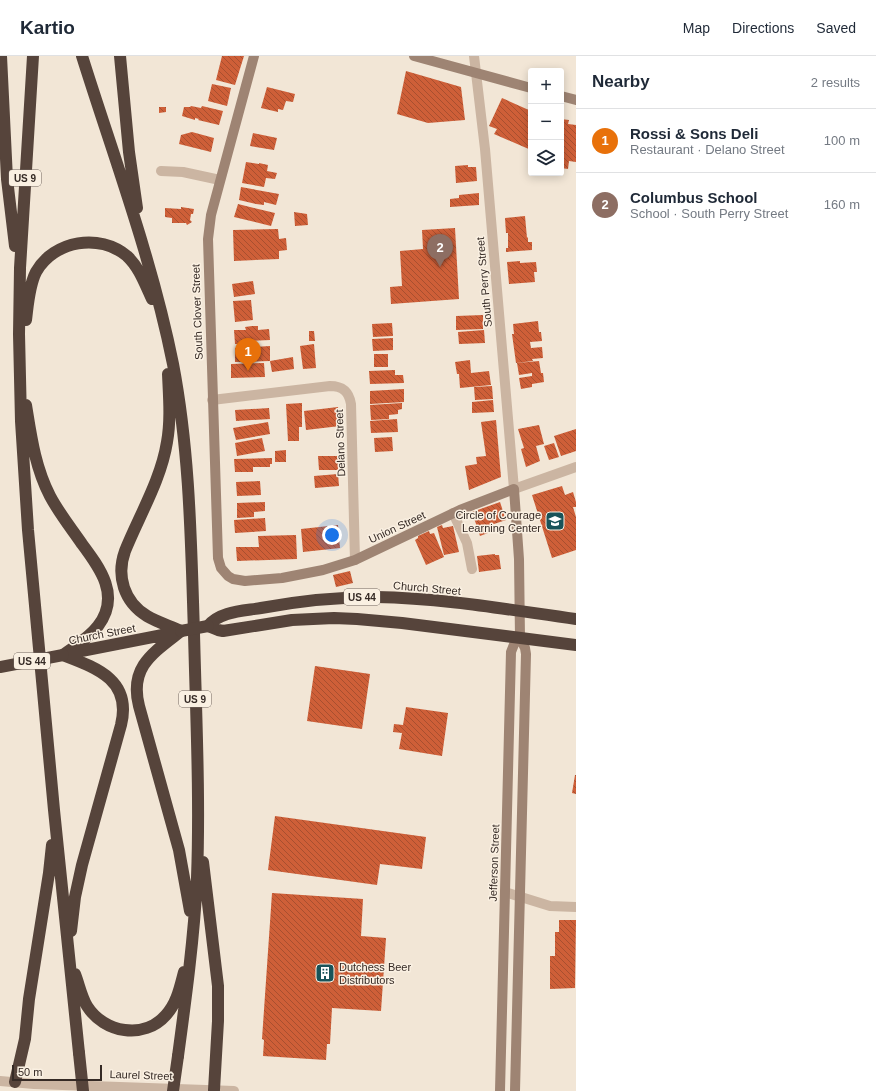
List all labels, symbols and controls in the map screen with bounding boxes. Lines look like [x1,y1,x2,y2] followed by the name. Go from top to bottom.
[20,17,75,38] text: Kartio
[683,20,710,36] text: Map
[732,20,794,36] text: Directions
[816,20,856,36] text: Saved
[528,68,564,176] map controls
[528,68,564,104] button: +
[592,72,650,91] text: Nearby
[811,75,860,90] text: 2 results
[528,104,564,140] button: −
[630,125,758,142] text: Rossi & Sons Deli
[601,133,609,148] text: 1
[824,133,860,148] text: 100 m
[528,140,564,176] button: layers
[630,142,785,157] text: Restaurant · Delano Street
[9,170,41,186] road number: US 9
[630,189,758,206] text: Columbus School
[601,197,609,212] text: 2
[824,197,860,212] text: 160 m
[630,206,788,221] text: School · South Perry Street
[427,234,453,267] pin: 2
[474,236,494,328] street label: South Perry Street
[189,264,205,360] street label: South Clover Street
[235,338,261,371] pin: 1
[333,409,347,477] street label: Delano Street
[367,509,427,545] street label: Union Street
[455,509,541,534] place label: Circle of Courage Learning Center
[544,510,566,532] school or university icon: Circle of Courage Learning Center
[322,525,342,545] your location
[393,579,461,597] street label: Church Street
[344,589,380,605] road number: US 44
[68,622,136,646] street label: Church Street
[14,653,50,669] road number: US 44
[179,691,211,707] road number: US 9
[487,824,501,902] street label: Jefferson Street
[339,961,411,986] place label: Dutchess Beer Distributors
[314,962,336,984] building icon: Dutchess Beer Distributors
[12,1063,102,1082] scale bar
[18,1066,42,1078] text: 50 m
[109,1068,173,1082] street label: Laurel Street

